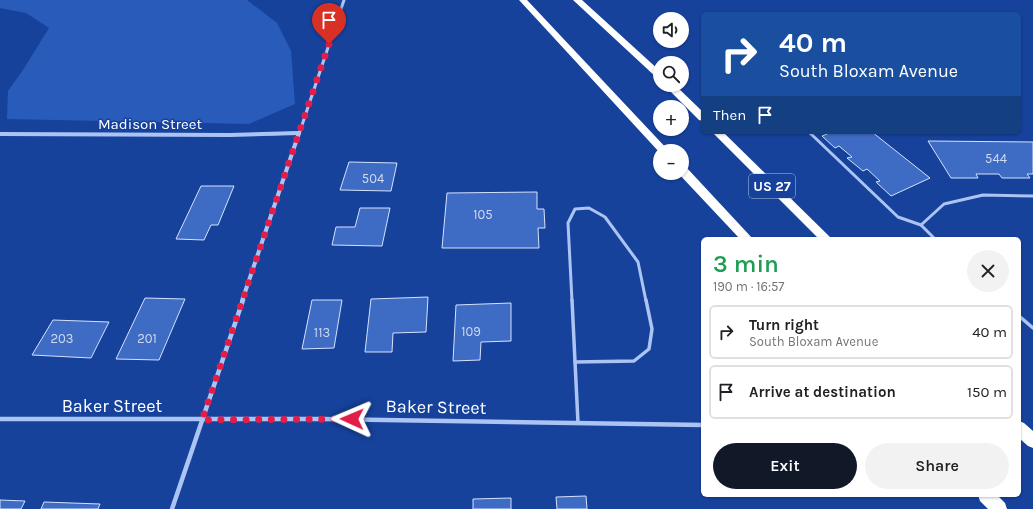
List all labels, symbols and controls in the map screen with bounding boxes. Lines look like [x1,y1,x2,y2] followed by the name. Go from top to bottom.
[312,3,346,44] pin
[318,9,340,31] icon: arrive
[653,12,689,180] map controls
[653,12,689,48] button: sound
[779,26,847,59] text: 40 m
[713,28,765,80] icon: right
[653,56,689,92] button: search
[779,60,958,82] text: South Bloxam Avenue
[653,100,689,136] button: +
[754,104,776,126] icon: arrive
[713,106,746,124] text: Then
[98,115,202,133] street label: Madison Street
[653,144,689,180] button: −
[985,151,1007,166] house number: 544
[362,171,384,186] house number: 504
[749,174,795,198] road number: US 27
[473,207,493,222] house number: 105
[713,250,779,278] text: 3 min
[967,250,1009,292] button: close
[713,279,784,294] text: 190 m · 16:57
[749,316,819,334] text: Turn right
[715,321,737,343] icon: right
[972,323,1007,341] text: 40 m
[461,324,481,339] house number: 109
[314,325,330,340] house number: 113
[51,331,73,346] house number: 203
[137,331,157,346] house number: 201
[749,334,878,349] text: South Bloxam Avenue
[715,381,737,403] icon: arrive
[749,383,896,401] text: Arrive at destination
[967,383,1007,401] text: 150 m
[62,395,163,417] street label: Baker Street
[385,395,487,419] street label: Baker Street
[331,398,373,440] position arrow
[713,443,857,489] button: Exit
[865,443,1009,489] button: Share

